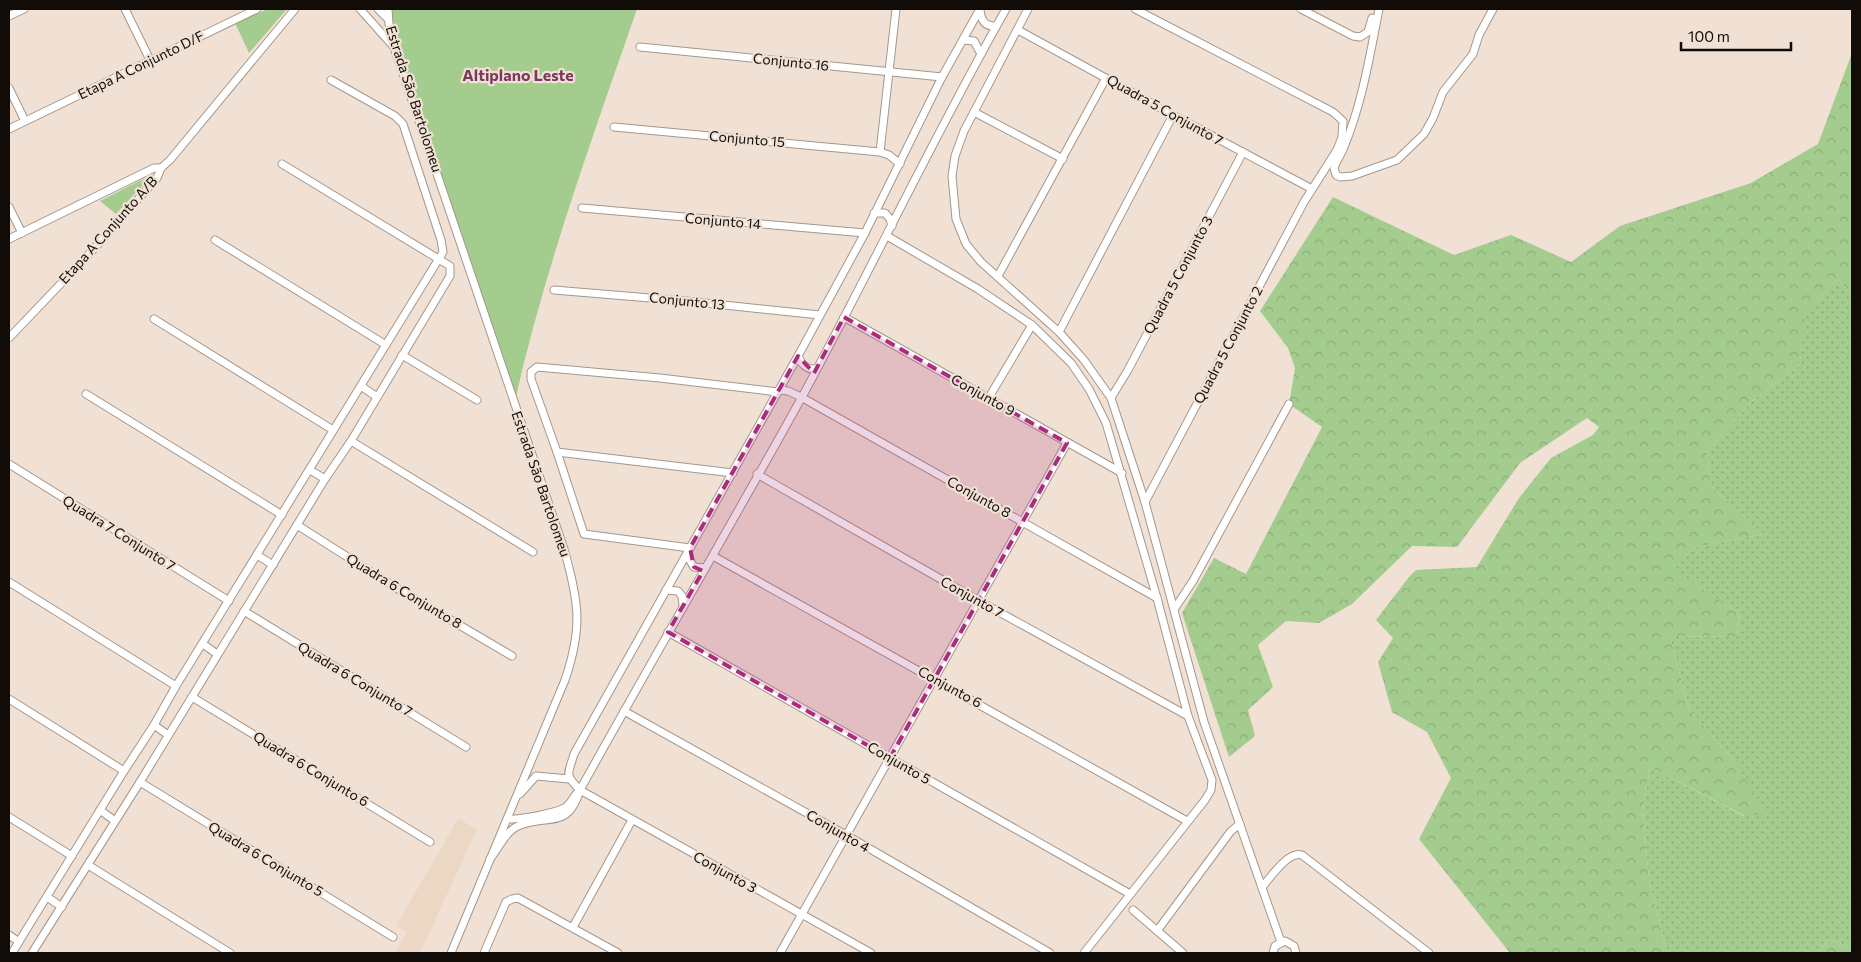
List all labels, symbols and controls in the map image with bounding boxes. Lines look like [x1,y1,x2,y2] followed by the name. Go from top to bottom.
[1681,20,1791,52] scale bar
[383,23,446,174] street label: Estrada São Bartolomeu
[75,27,207,102] street label: Etapa A Conjunto D/F
[1688,27,1730,45] text: 100 m
[752,49,830,74] street label: Conjunto 16
[462,65,574,84] district label: Altiplano Leste
[1104,71,1226,149] street label: Quadra 5 Conjunto 7
[708,127,786,150] street label: Conjunto 15
[55,172,160,287] street label: Etapa A Conjunto A/B
[684,209,762,232] street label: Conjunto 14
[1139,213,1216,337] street label: Quadra 5 Conjunto 3
[1189,283,1266,406] street label: Quadra 5 Conjunto 2
[648,288,726,313] street label: Conjunto 13
[948,370,1018,419] street label: Conjunto 9
[509,409,574,559] street label: Estrada São Bartolomeu
[944,472,1014,521] street label: Conjunto 8
[60,491,179,574] street label: Quadra 7 Conjunto 7
[343,549,465,632] street label: Quadra 6 Conjunto 8
[938,572,1007,621] street label: Conjunto 7
[295,638,416,720] street label: Quadra 6 Conjunto 7
[915,662,985,711] street label: Conjunto 6
[250,727,372,810] street label: Quadra 6 Conjunto 6
[865,738,934,787] street label: Conjunto 5
[803,806,874,856] street label: Conjunto 4
[206,817,327,900] street label: Quadra 6 Conjunto 5
[690,847,760,896] street label: Conjunto 3

